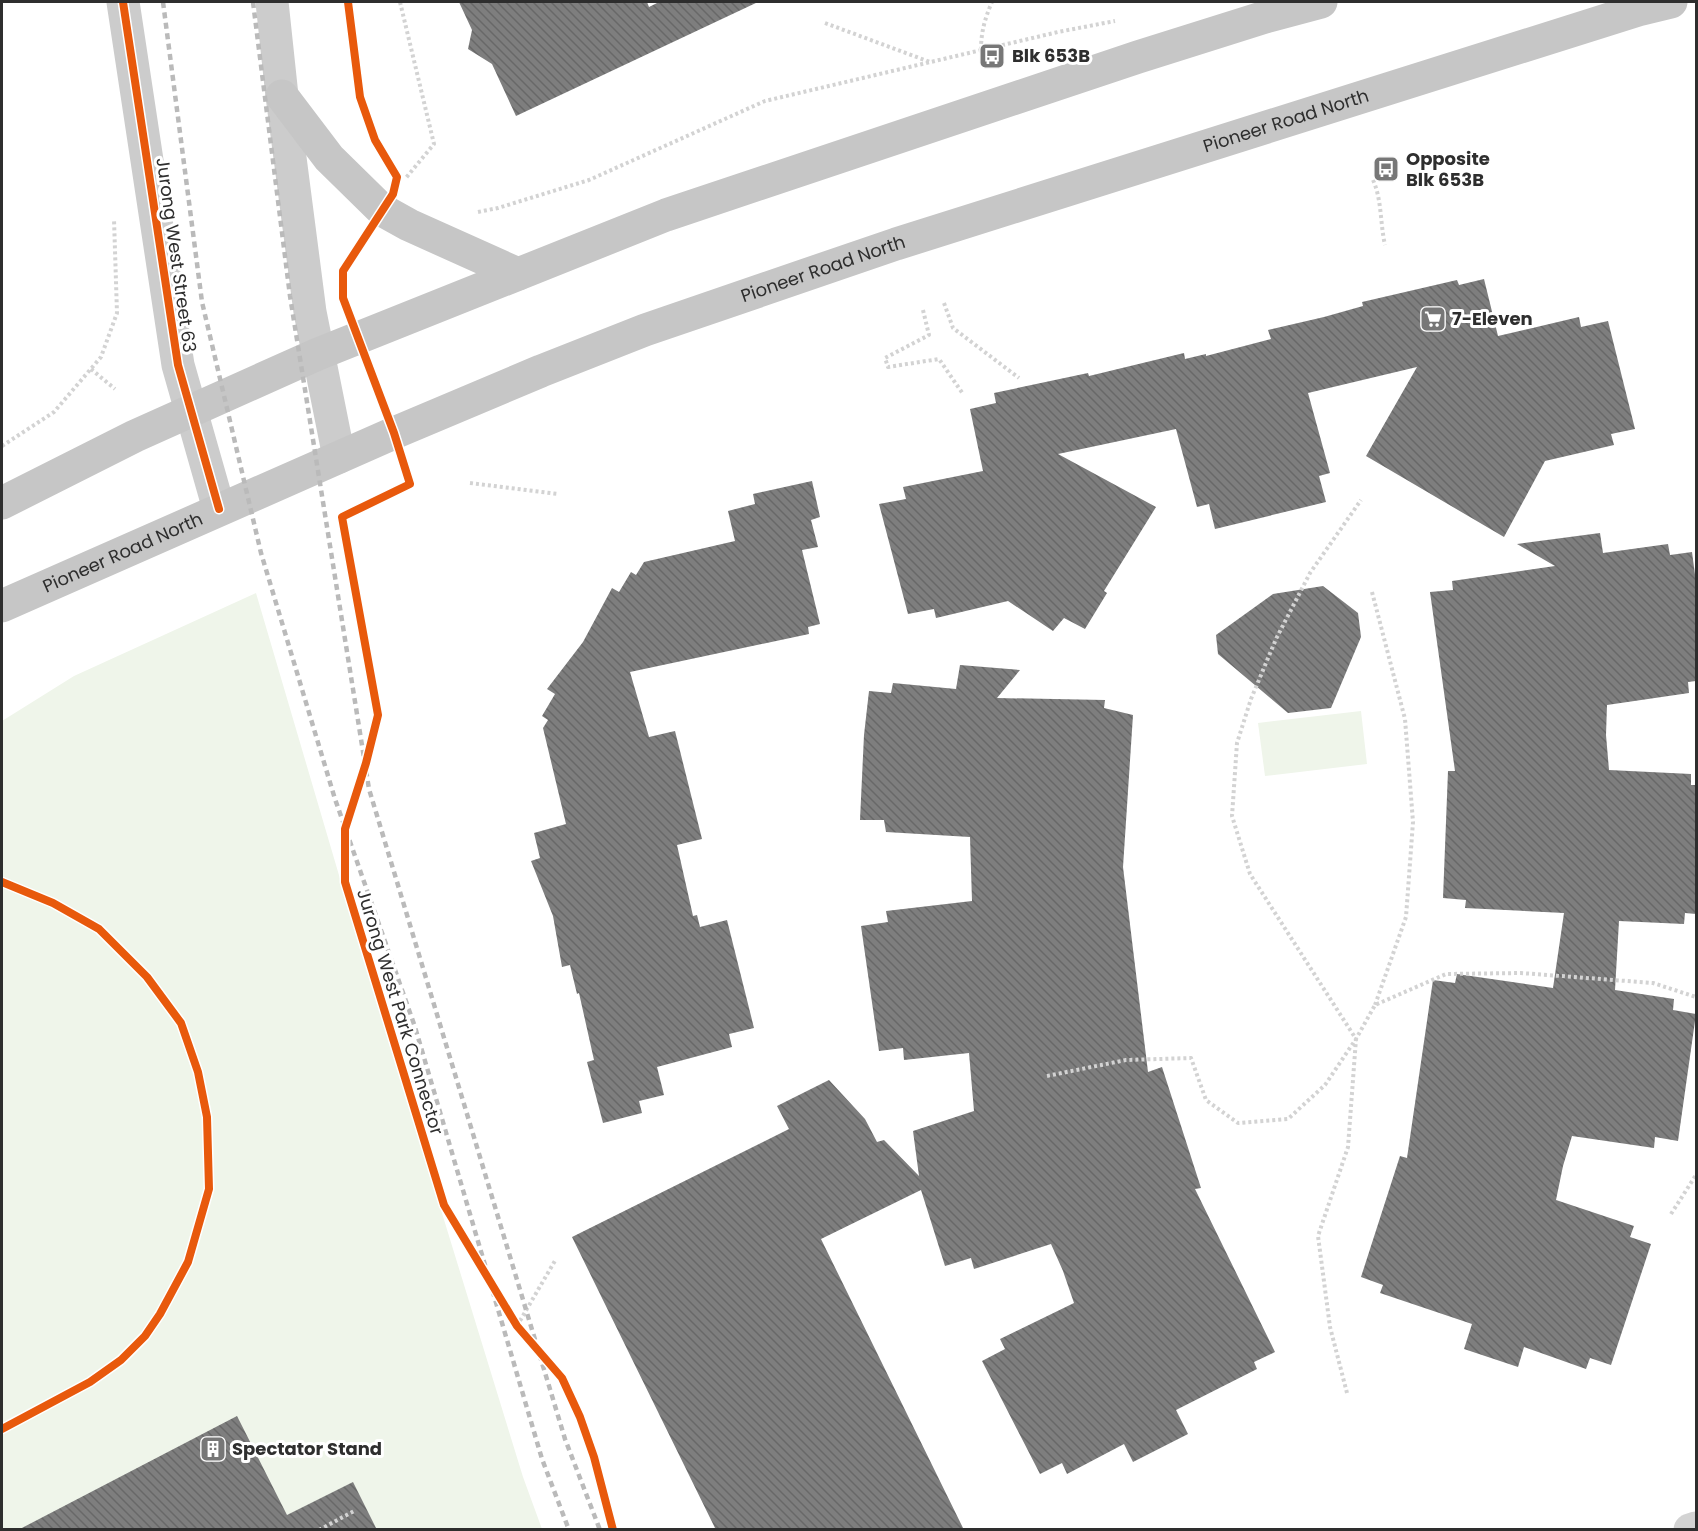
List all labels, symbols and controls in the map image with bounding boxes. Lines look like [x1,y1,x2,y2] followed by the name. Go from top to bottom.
[977,41,1007,71] bus stop icon: Blk 653B
[1012,43,1090,68] place label: Blk 653B
[1200,83,1372,158] street label: Pioneer Road North
[1406,146,1490,192] place label: Opposite Blk 653B
[1371,154,1401,184] bus stop icon: Opposite Blk 653B
[150,156,203,354] street label: Jurong West Street 63
[737,229,908,308] street label: Pioneer Road North
[1418,304,1448,334] supermarket icon: 7-Eleven
[1452,306,1533,331] place label: 7-Eleven
[39,506,206,598] street label: Pioneer Road North
[351,886,450,1138] street label: Jurong West Park Connector
[198,1434,228,1464] building icon: Spectator Stand
[232,1436,382,1461] place label: Spectator Stand

